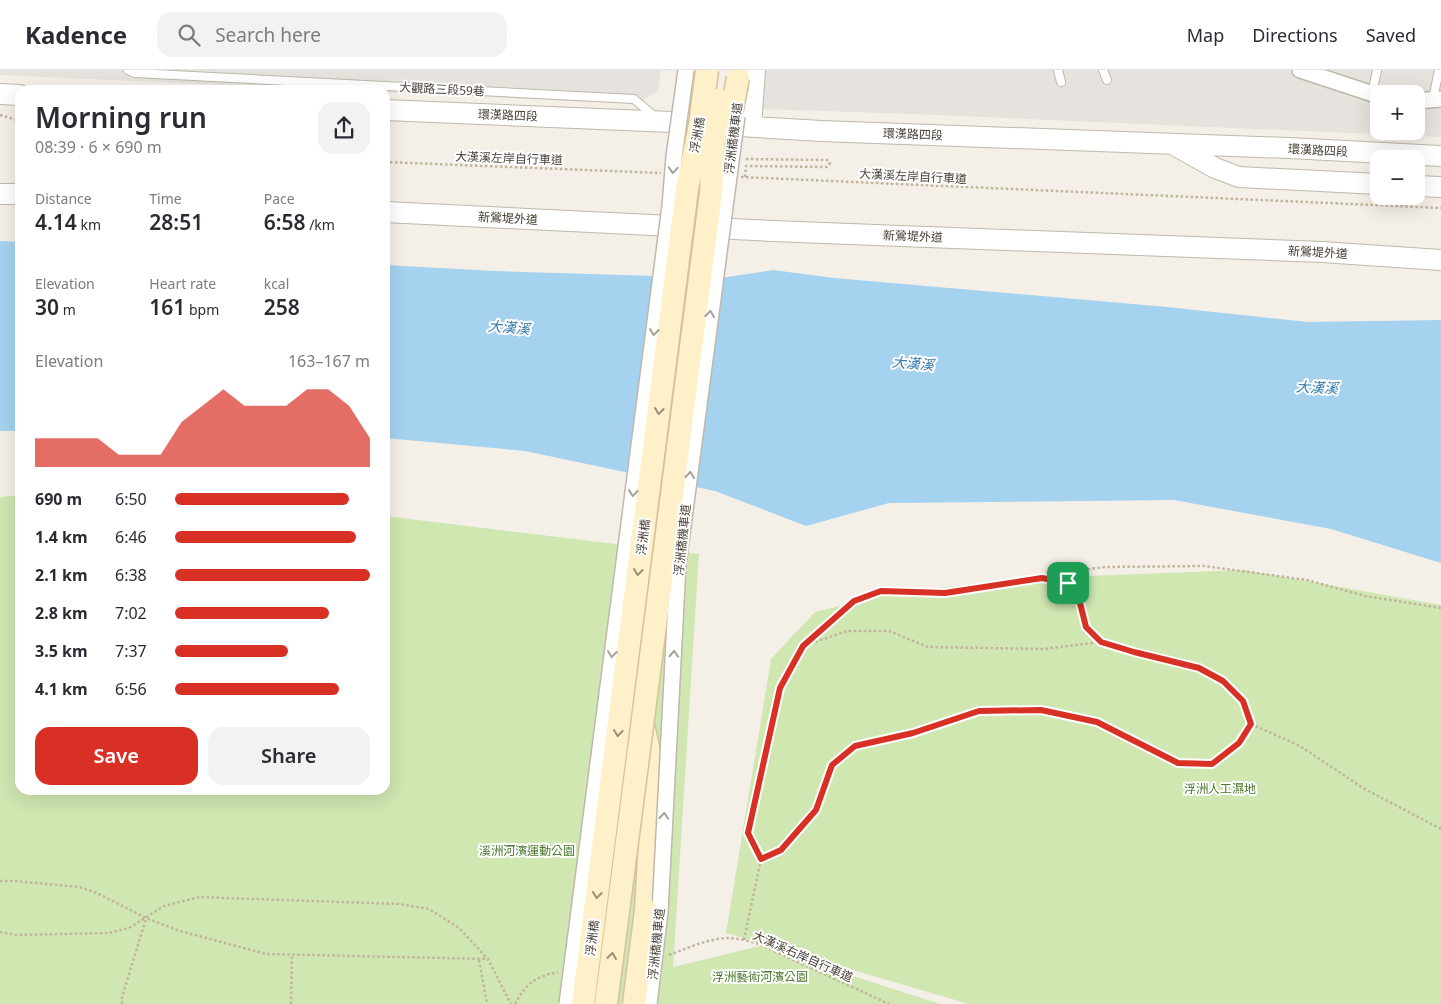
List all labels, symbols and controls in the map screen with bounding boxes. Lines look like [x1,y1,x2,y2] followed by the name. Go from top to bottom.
[157,12,507,57] search box
[25,18,127,51] text: Kadence
[175,21,203,49] icon: search
[215,22,321,48] text: Search here
[1187,23,1224,47] text: Map
[1252,23,1338,47] text: Directions
[1366,23,1416,47] text: Saved
[399,78,485,100] street label: 大觀路三段59巷
[1370,85,1425,205] map controls
[1370,85,1425,140] button: +
[35,98,207,136] text: Morning run
[720,101,746,175] street label: 浮洲橋機車道
[318,102,370,154] button: share
[478,105,538,125] street label: 環漢路四段
[686,116,708,154] street label: 浮洲橋
[883,124,943,144] street label: 環漢路四段
[35,136,162,158] text: 08:39 · 6 × 690 m
[1288,140,1348,160] street label: 環漢路四段
[455,148,563,168] street label: 大漢溪左岸自行車道
[1370,150,1425,205] button: −
[859,165,967,187] street label: 大漢溪左岸自行車道
[668,167,679,175] one-way arrow
[35,189,92,208] text: Distance
[149,189,182,208] text: Time
[264,189,295,208] text: Pace
[35,208,77,236] text: 4.14
[149,208,203,236] text: 28:51
[264,208,306,236] text: 6:58
[478,208,538,228] street label: 新鶯堤外道
[77,215,101,234] text: km
[306,215,335,234] text: /km
[883,226,943,246] street label: 新鶯堤外道
[1288,242,1348,262] street label: 新鶯堤外道
[35,274,95,293] text: Elevation
[149,274,216,293] text: Heart rate
[264,274,289,293] text: kcal
[35,293,59,321] text: 30
[149,293,185,321] text: 161
[264,293,300,321] text: 258
[59,300,76,319] text: m
[185,300,219,319] text: bpm
[704,309,715,317] one-way arrow
[487,316,533,338] water label: 大漢溪
[649,328,660,336] one-way arrow
[35,350,103,372] text: Elevation
[288,350,370,372] text: 163–167 m
[891,352,937,374] water label: 大漢溪
[1296,376,1340,398] water label: 大漢溪
[654,407,665,415] one-way arrow
[684,470,695,478] one-way arrow
[35,488,82,510] text: 690 m
[115,488,147,510] text: 6:50
[628,489,639,497] one-way arrow
[670,503,694,577] street label: 浮洲橋機車道
[632,518,654,556] street label: 浮洲橋
[35,526,87,548] text: 1.4 km
[115,526,147,548] text: 6:46
[1047,562,1089,604] pin
[35,564,87,586] text: 2.1 km
[115,564,147,586] text: 6:38
[633,569,644,577] one-way arrow
[1054,569,1082,597] icon: arrive
[35,602,87,624] text: 2.8 km
[115,602,147,624] text: 7:02
[35,640,87,662] text: 3.5 km
[115,640,147,662] text: 7:37
[607,650,618,658] one-way arrow
[668,650,679,658] one-way arrow
[35,678,87,700] text: 4.1 km
[115,678,147,700] text: 6:56
[35,727,198,785] button: Save
[208,727,370,785] button: Share
[613,730,624,738] one-way arrow
[1184,780,1256,797] park label: 浮洲人工濕地
[659,812,670,820] one-way arrow
[479,842,575,859] park label: 溪洲河濱運動公園
[592,891,603,899] one-way arrow
[644,907,668,981] street label: 浮洲橋機車道
[581,919,603,957] street label: 浮洲橋
[750,926,856,986] street label: 大漢溪右岸自行車道
[607,951,617,960] one-way arrow
[712,968,808,985] park label: 浮洲藝術河濱公園

